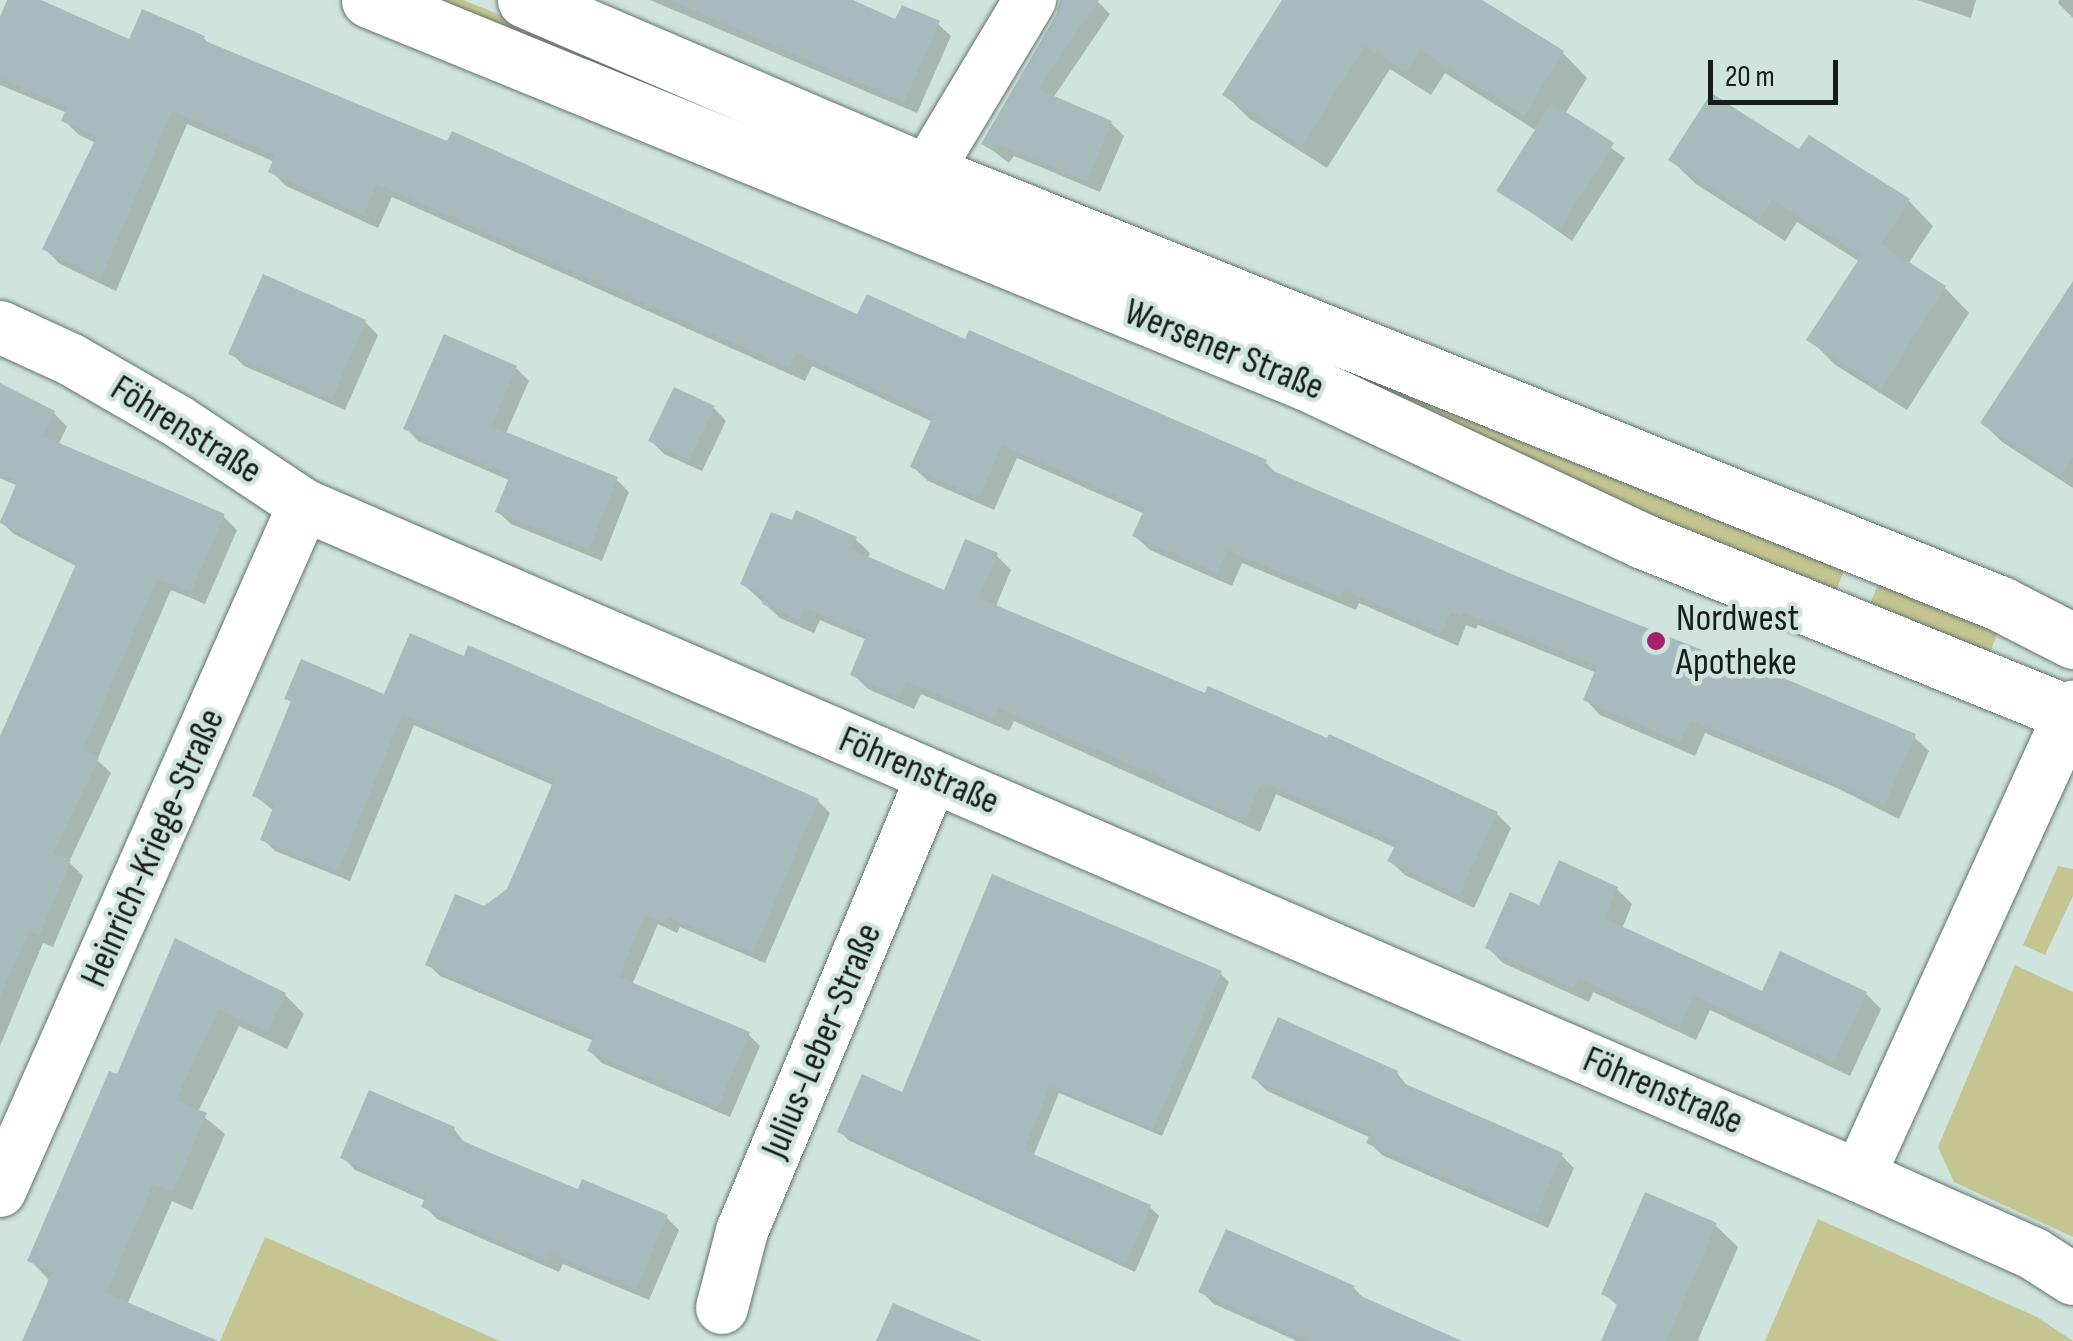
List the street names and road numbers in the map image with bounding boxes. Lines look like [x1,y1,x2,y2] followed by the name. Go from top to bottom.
[1118,289,1330,411] street label: Wersener Straße
[102,366,270,494] street label: Föhrenstraße
[71,702,235,994] street label: Heinrich-Kriege-Straße
[832,717,1006,825] street label: Föhrenstraße
[752,917,892,1165] street label: Julius-Leber-Straße
[1576,1037,1750,1145] street label: Föhrenstraße

